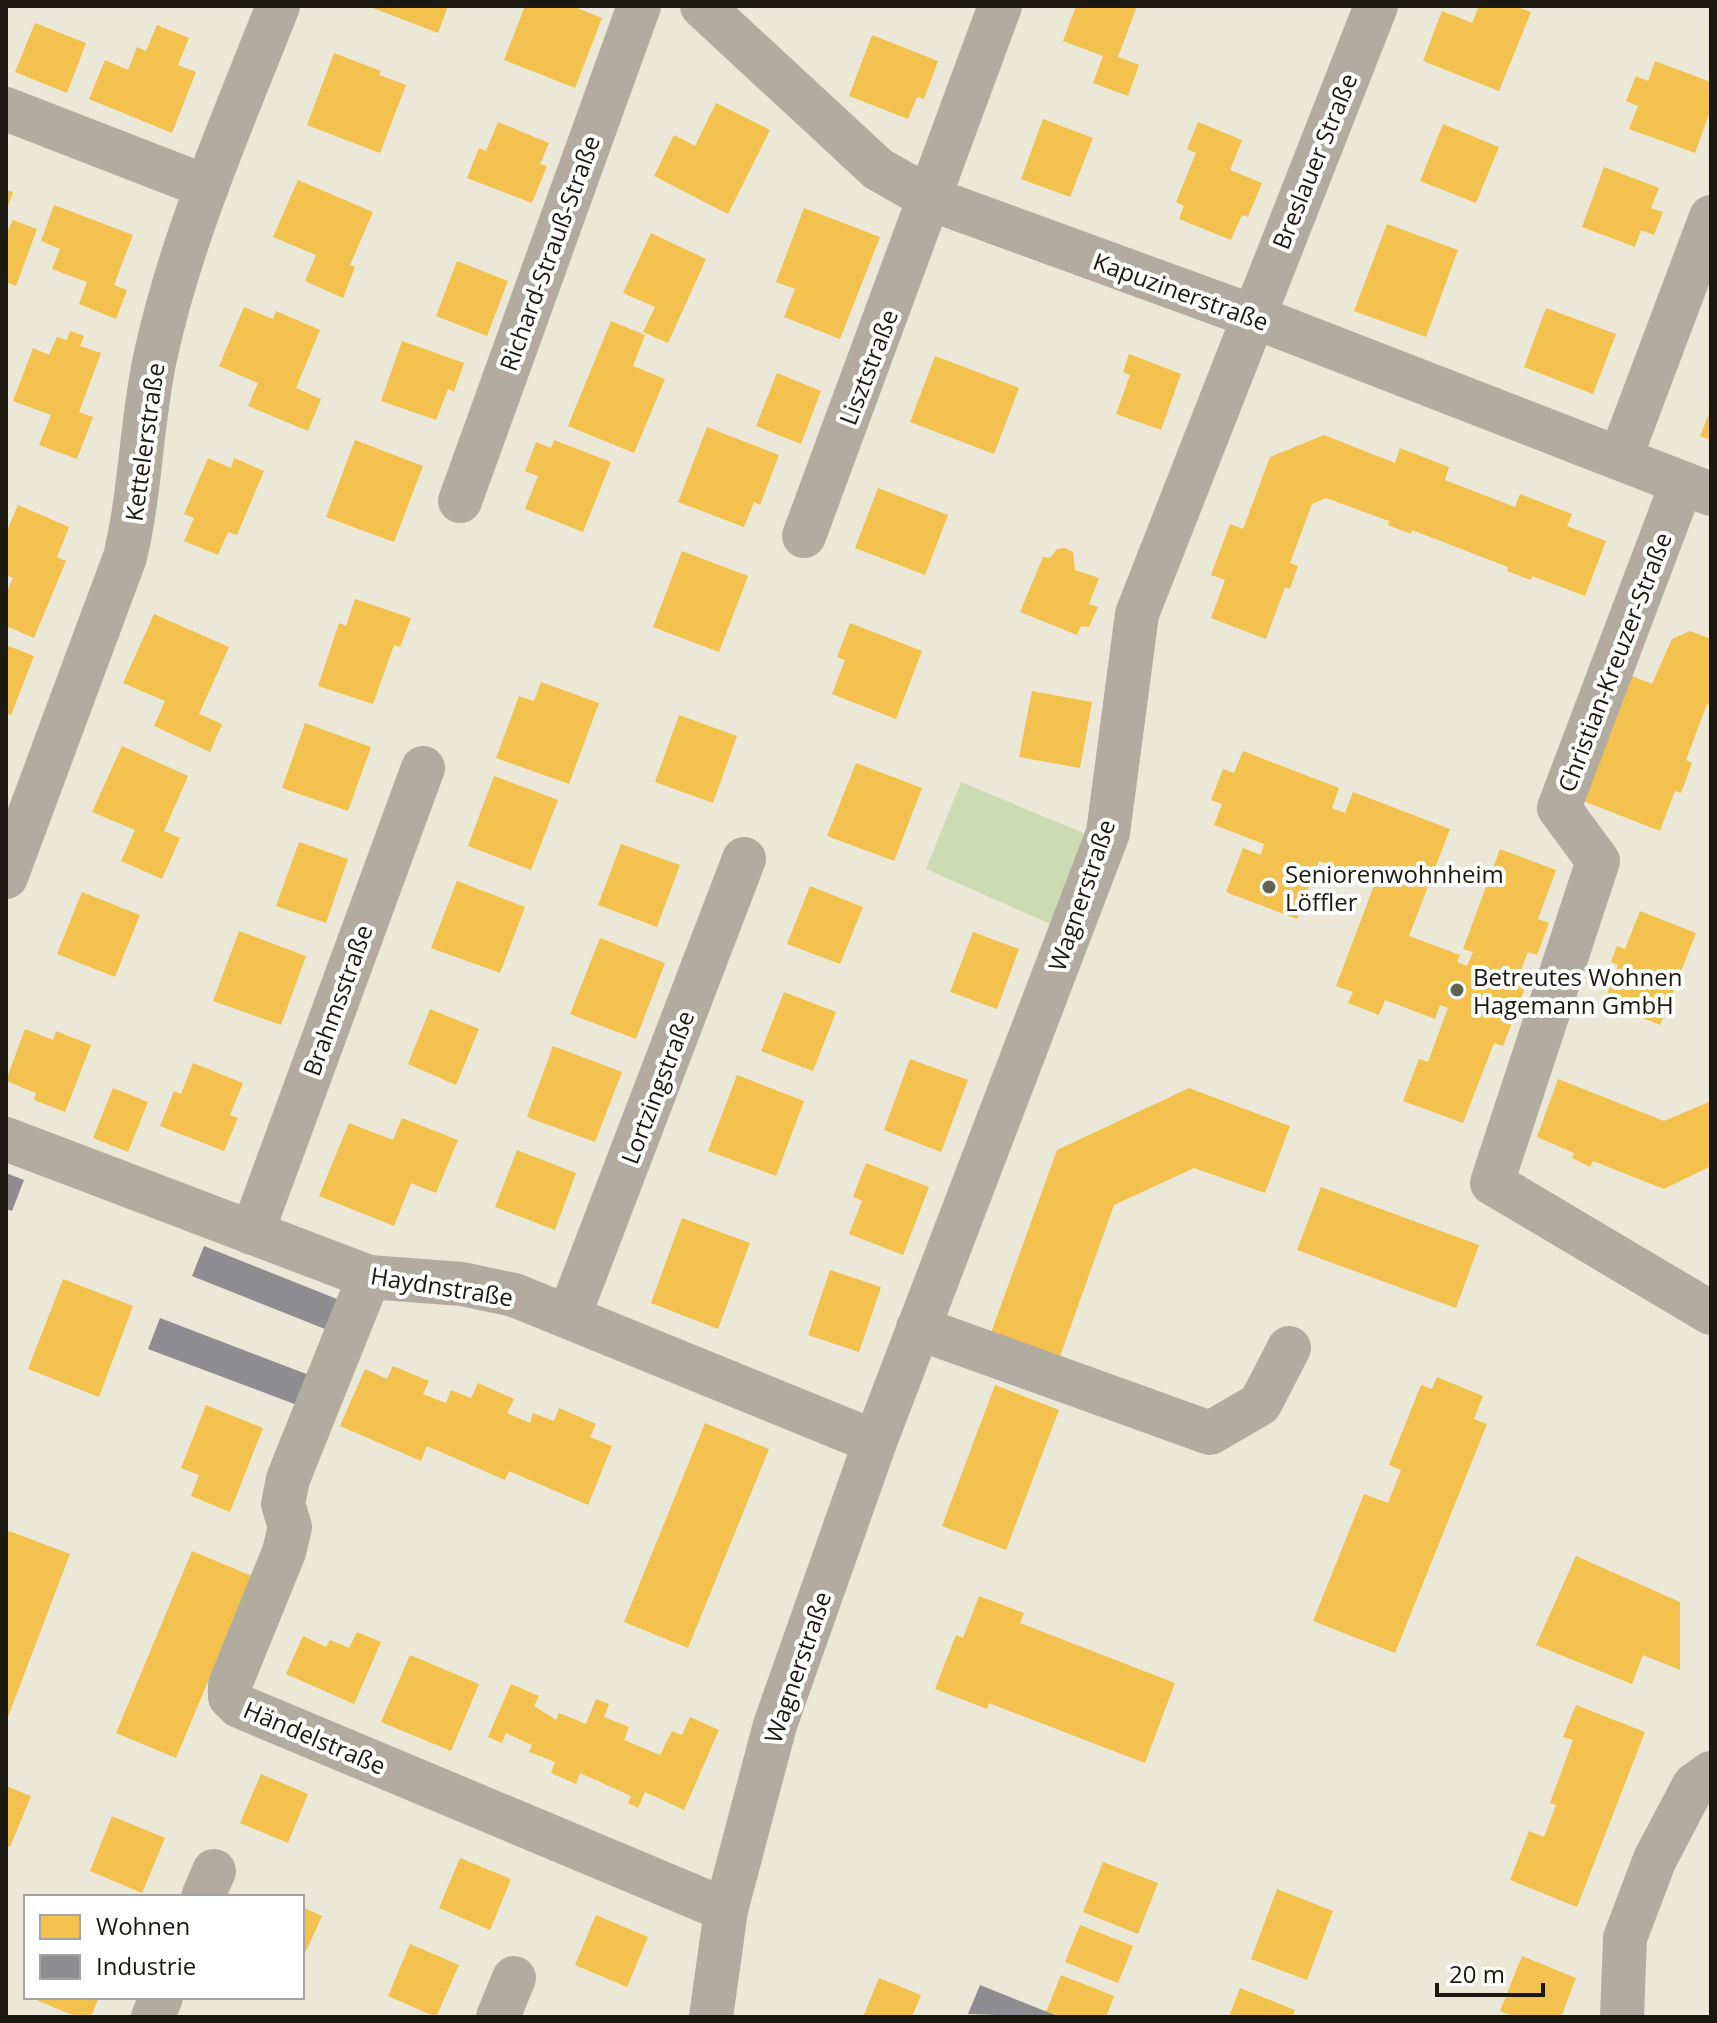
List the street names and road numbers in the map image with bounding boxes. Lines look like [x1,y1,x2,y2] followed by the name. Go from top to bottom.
[1264,68,1364,254] street label: Breslauer Straße
[491,131,607,375] street label: Richard-Strauß-Straße
[1089,244,1273,338] street label: Kapuzinerstraße
[831,304,905,430] street label: Lisztstraße
[117,361,171,523] street label: Kettelerstraße
[1549,527,1679,797] street label: Christian-Kreuzer-Straße
[1040,815,1122,975] street label: Wagnerstraße
[294,920,380,1080] street label: Brahmsstraße
[613,1005,701,1169] street label: Lortzingstraße
[368,1258,516,1314] street label: Haydnstraße
[756,1587,838,1747] street label: Wagnerstraße
[239,1692,391,1782] street label: Händelstraße

